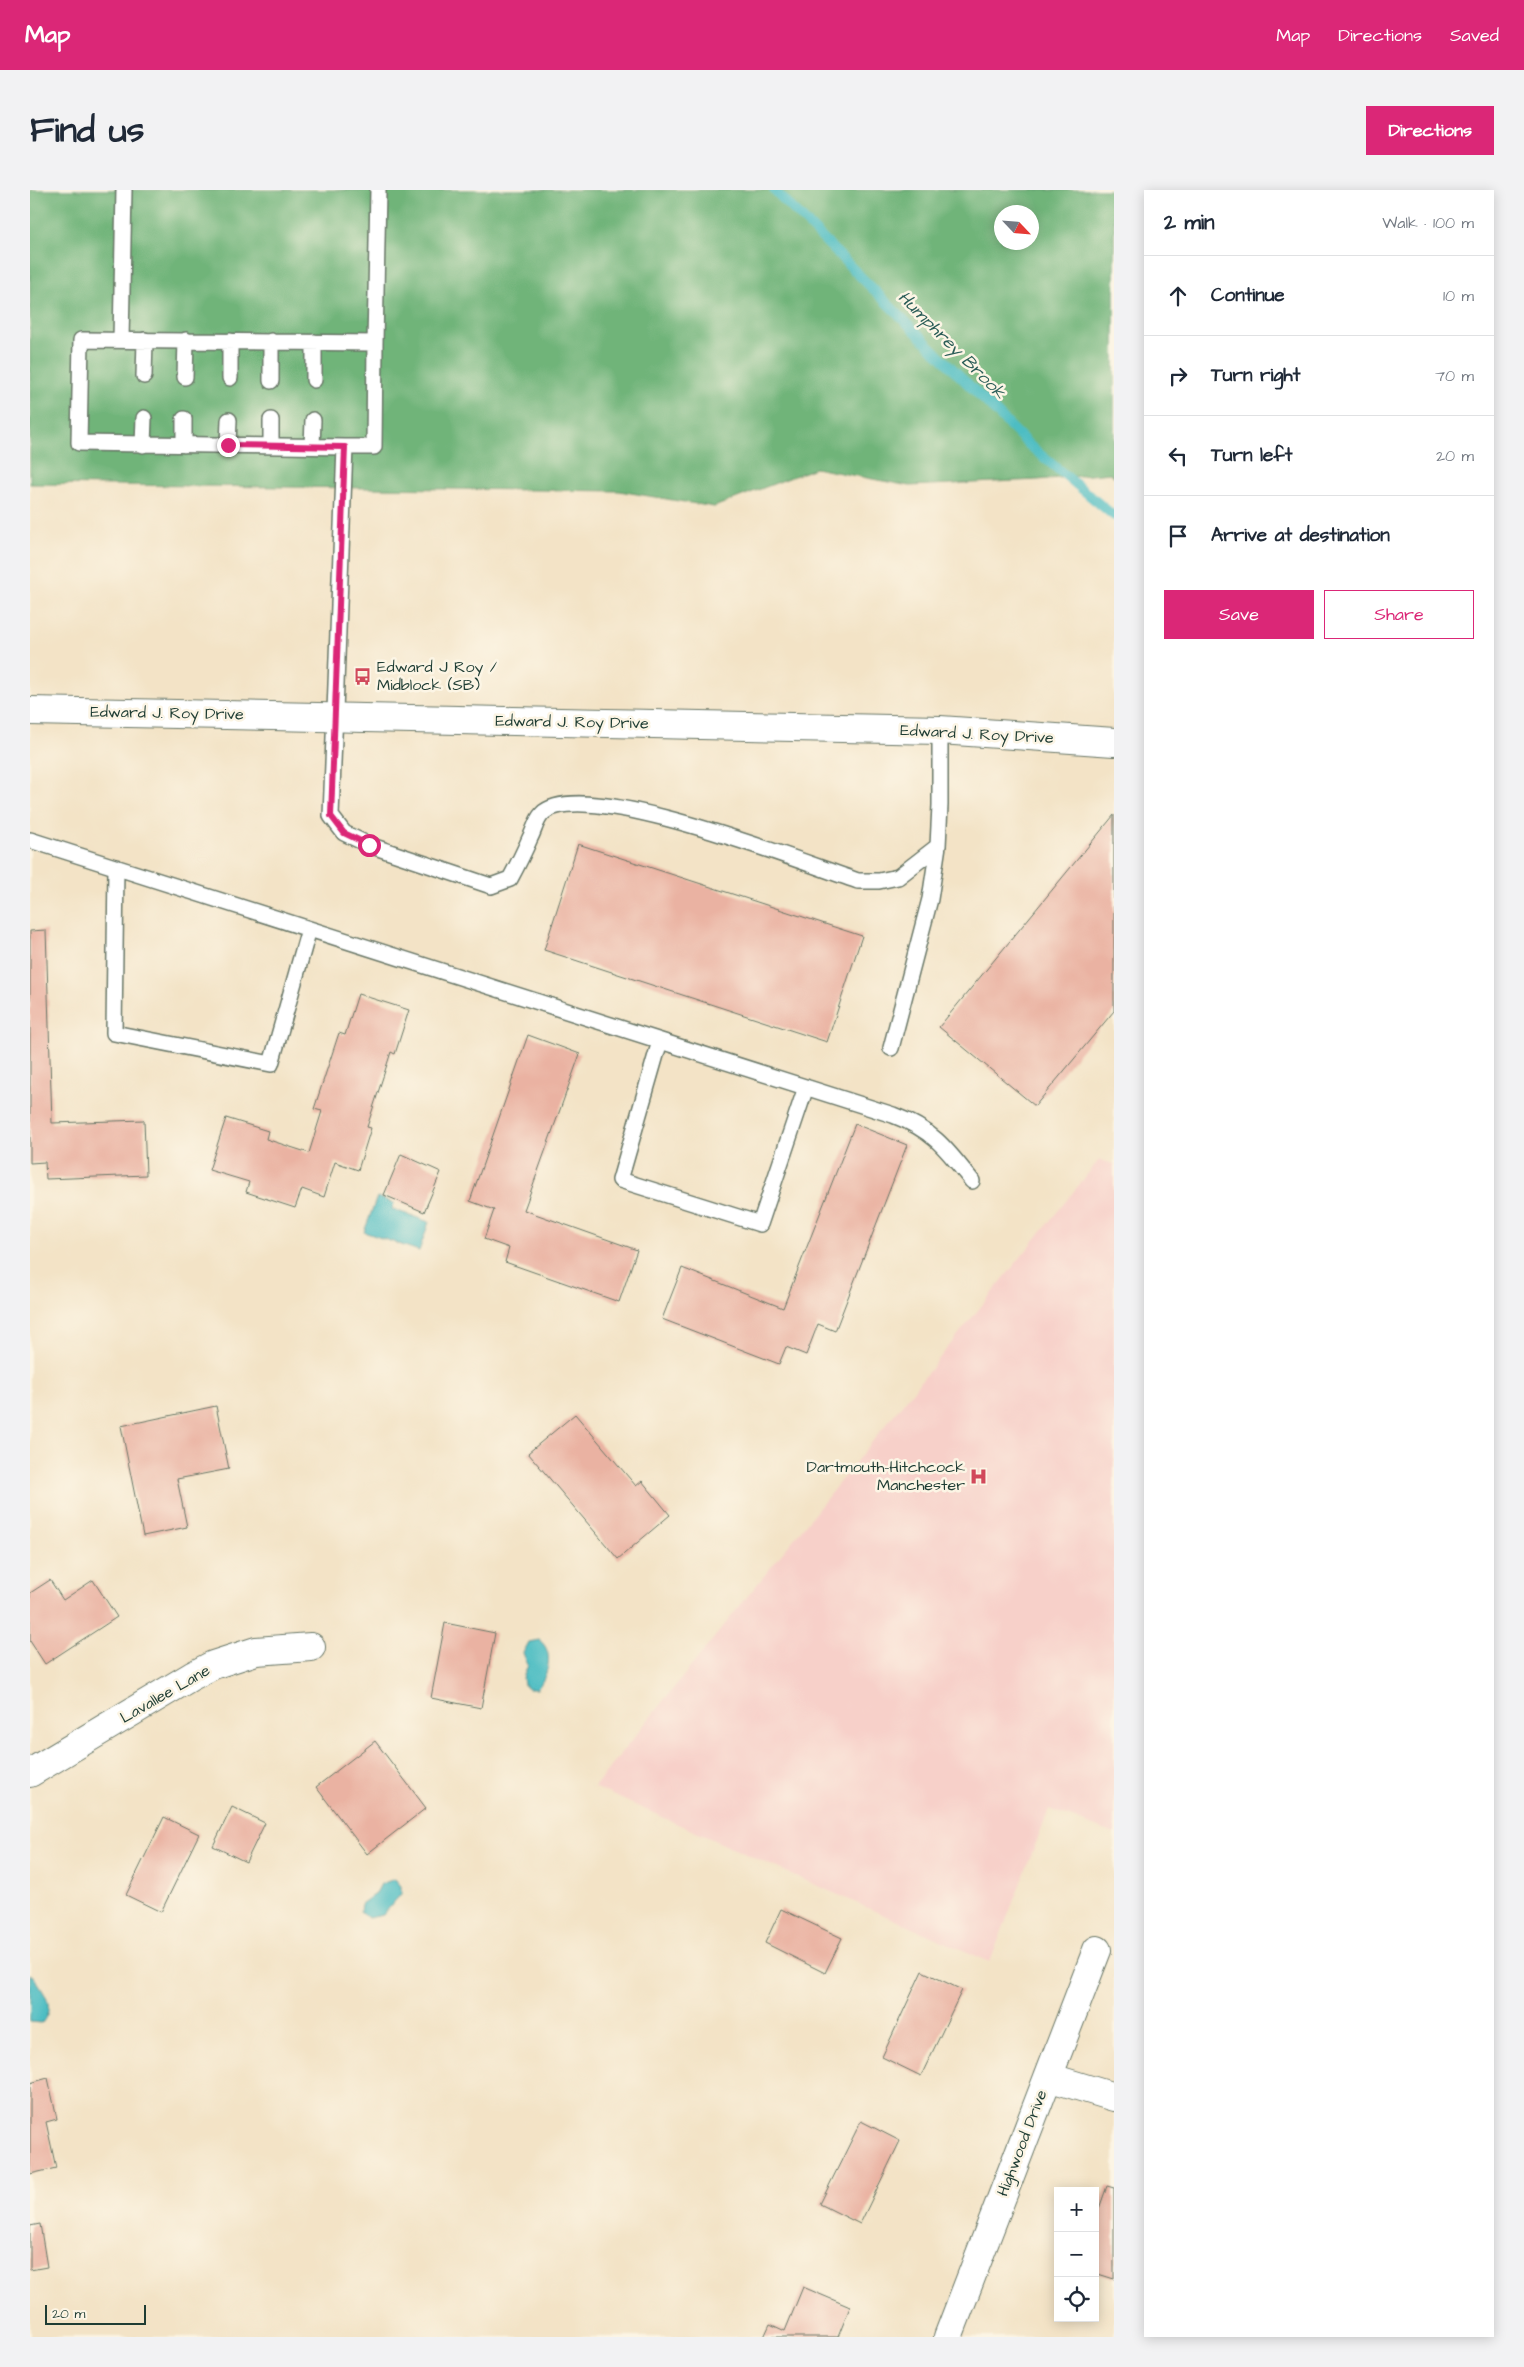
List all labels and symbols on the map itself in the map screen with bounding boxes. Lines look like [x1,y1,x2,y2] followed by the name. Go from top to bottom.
[994,205,1039,250] north arrow
[892,285,1012,406] water label: Humphrey Brook
[217,434,240,457] route end
[377,656,497,696] place label: Edward J Roy / Midblock (SB)
[353,666,373,686] bus stop icon: Edward J Roy / Midblock (SB)
[90,701,244,726] street label: Edward J. Roy Drive
[495,710,649,735] street label: Edward J. Roy Drive
[900,719,1055,750] street label: Edward J. Roy Drive
[358,834,381,857] route start
[807,1456,965,1496] place label: Dartmouth-Hitchcock Manchester
[969,1466,989,1486] hospital icon: Dartmouth-Hitchcock Manchester
[116,1659,214,1729] street label: Lavallee Lane
[992,2086,1053,2200] street label: Highwood Drive
[45,2302,146,2325] scale bar

